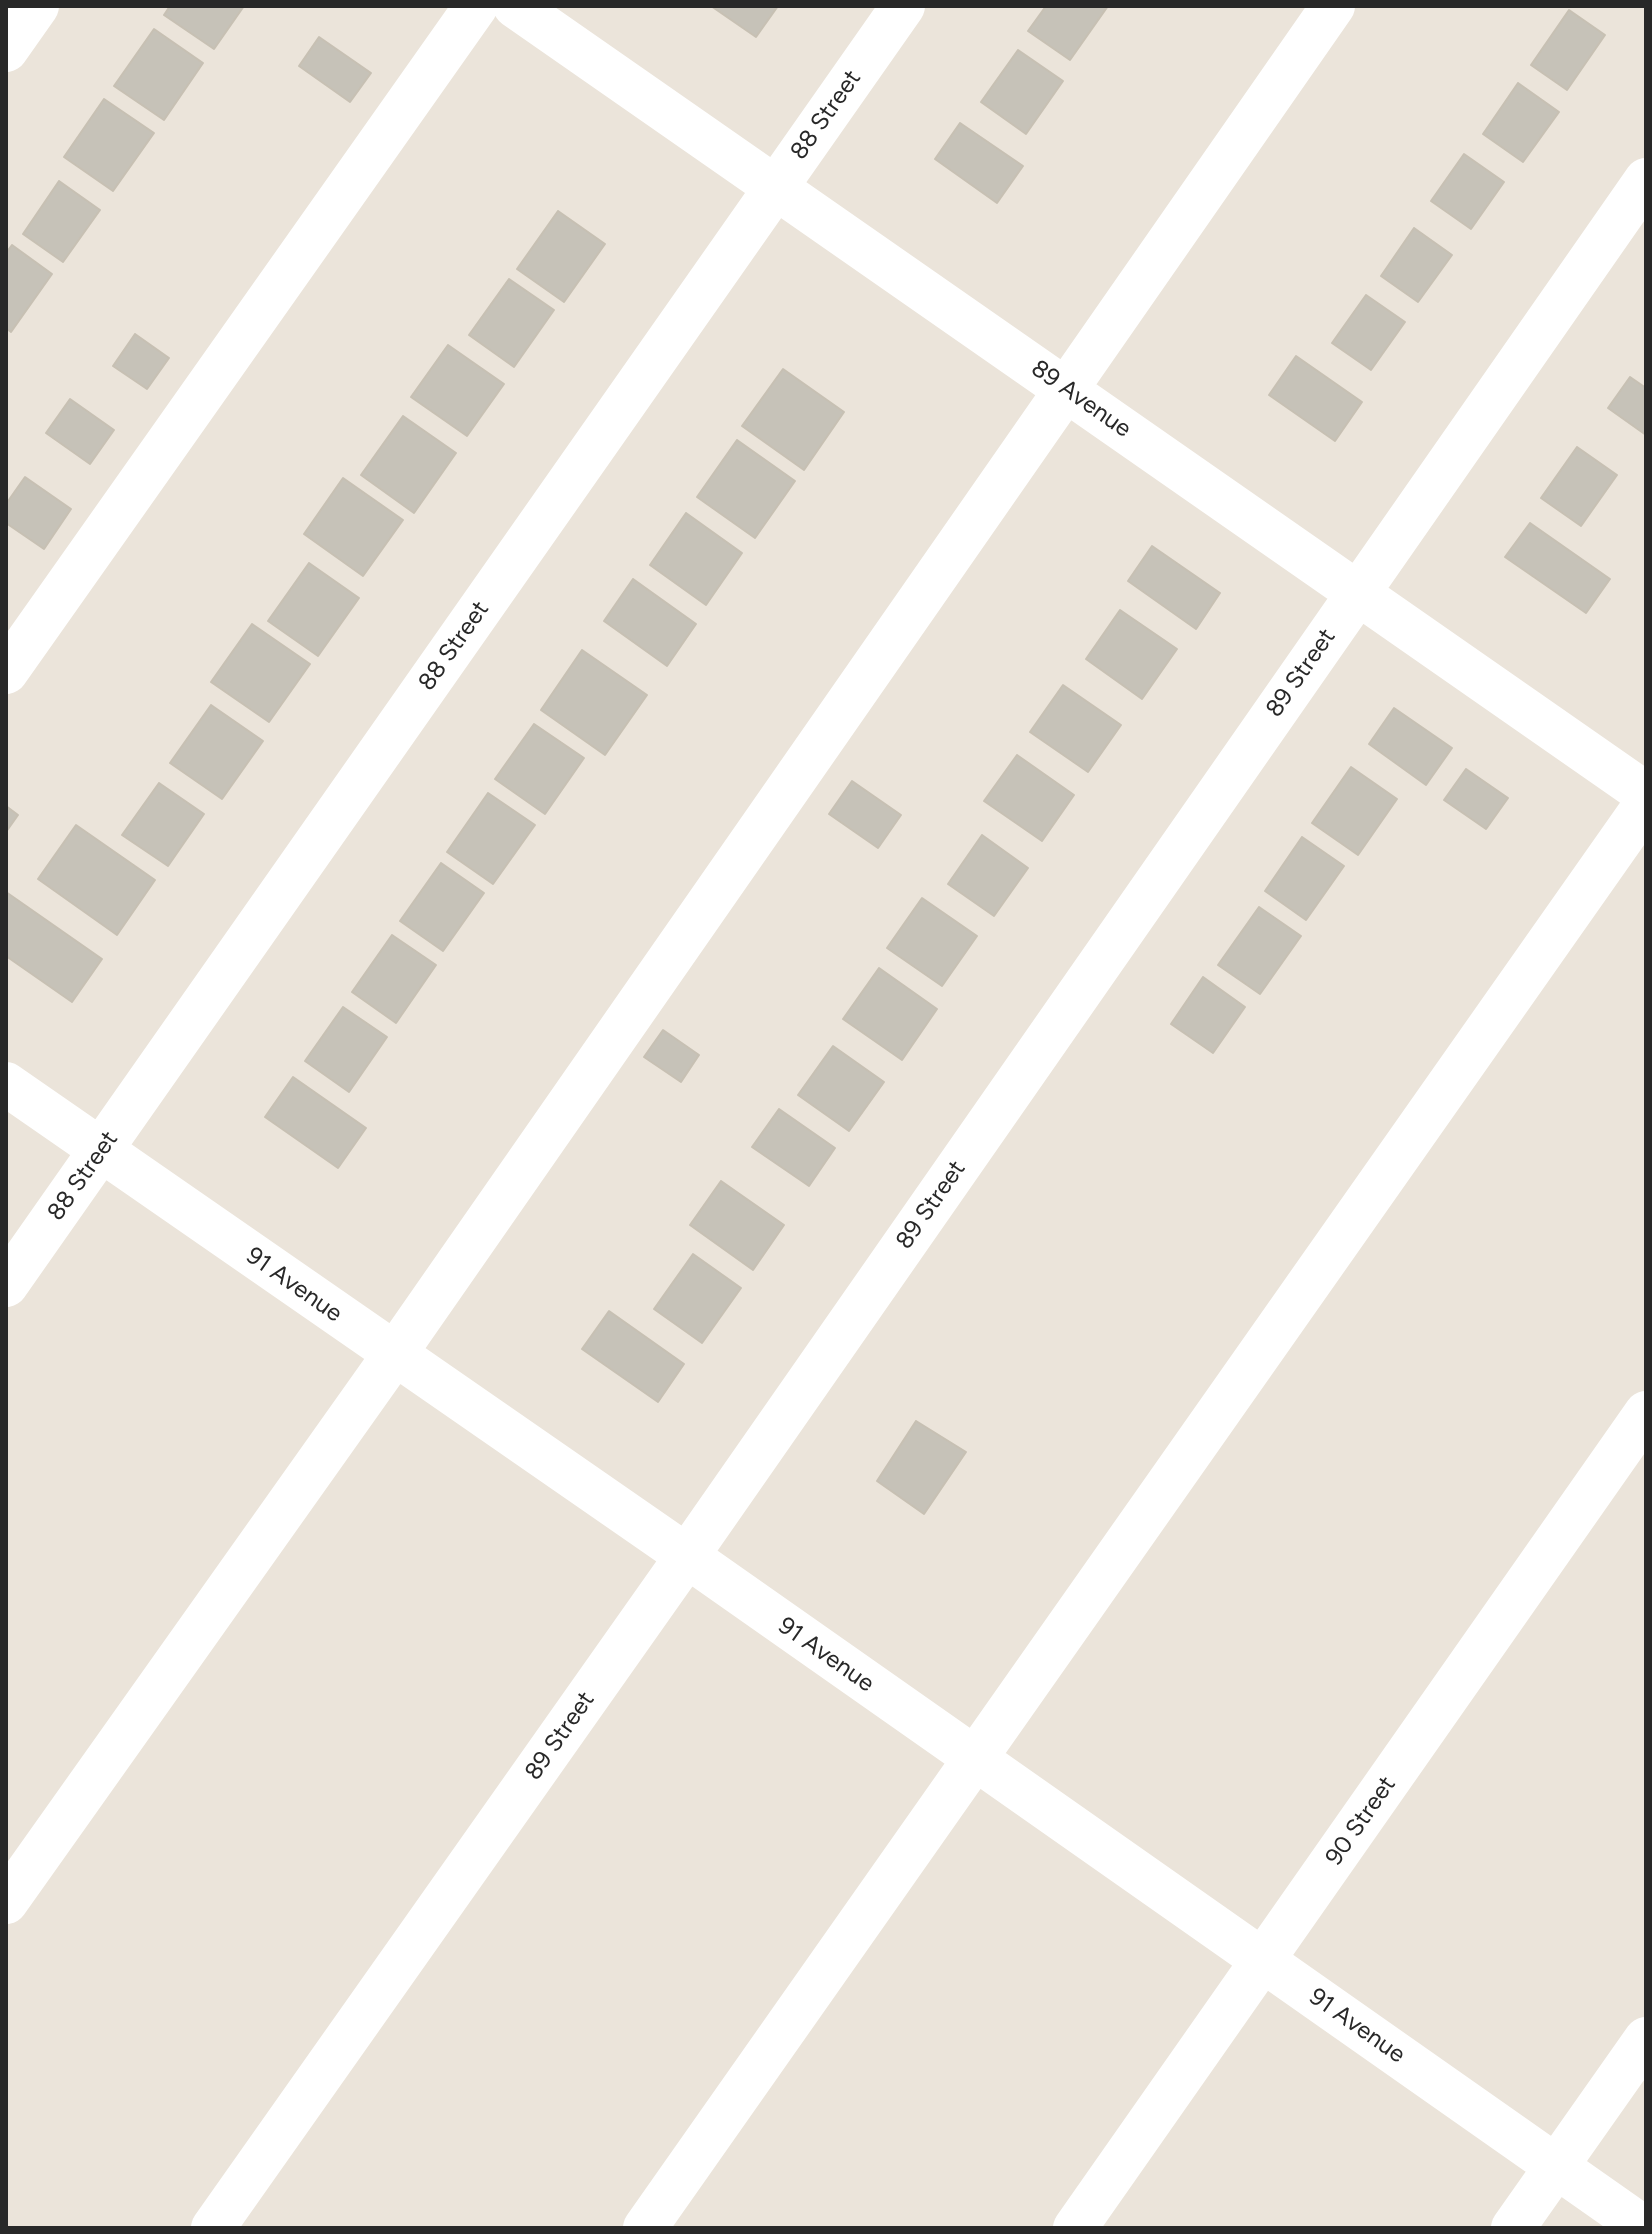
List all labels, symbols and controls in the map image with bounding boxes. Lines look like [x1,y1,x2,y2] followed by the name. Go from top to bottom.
[785,65,867,165] street label: 88 Street
[1025,354,1137,444] street label: 89 Avenue
[413,596,495,696] street label: 88 Street
[1260,623,1342,723] street label: 89 Street
[42,1126,124,1226] street label: 88 Street
[890,1155,972,1255] street label: 89 Street
[240,1241,348,1329] street label: 91 Avenue
[772,1611,880,1699] street label: 91 Avenue
[519,1686,601,1786] street label: 89 Street
[1320,1771,1402,1871] street label: 90 Street
[1303,1982,1411,2070] street label: 91 Avenue

